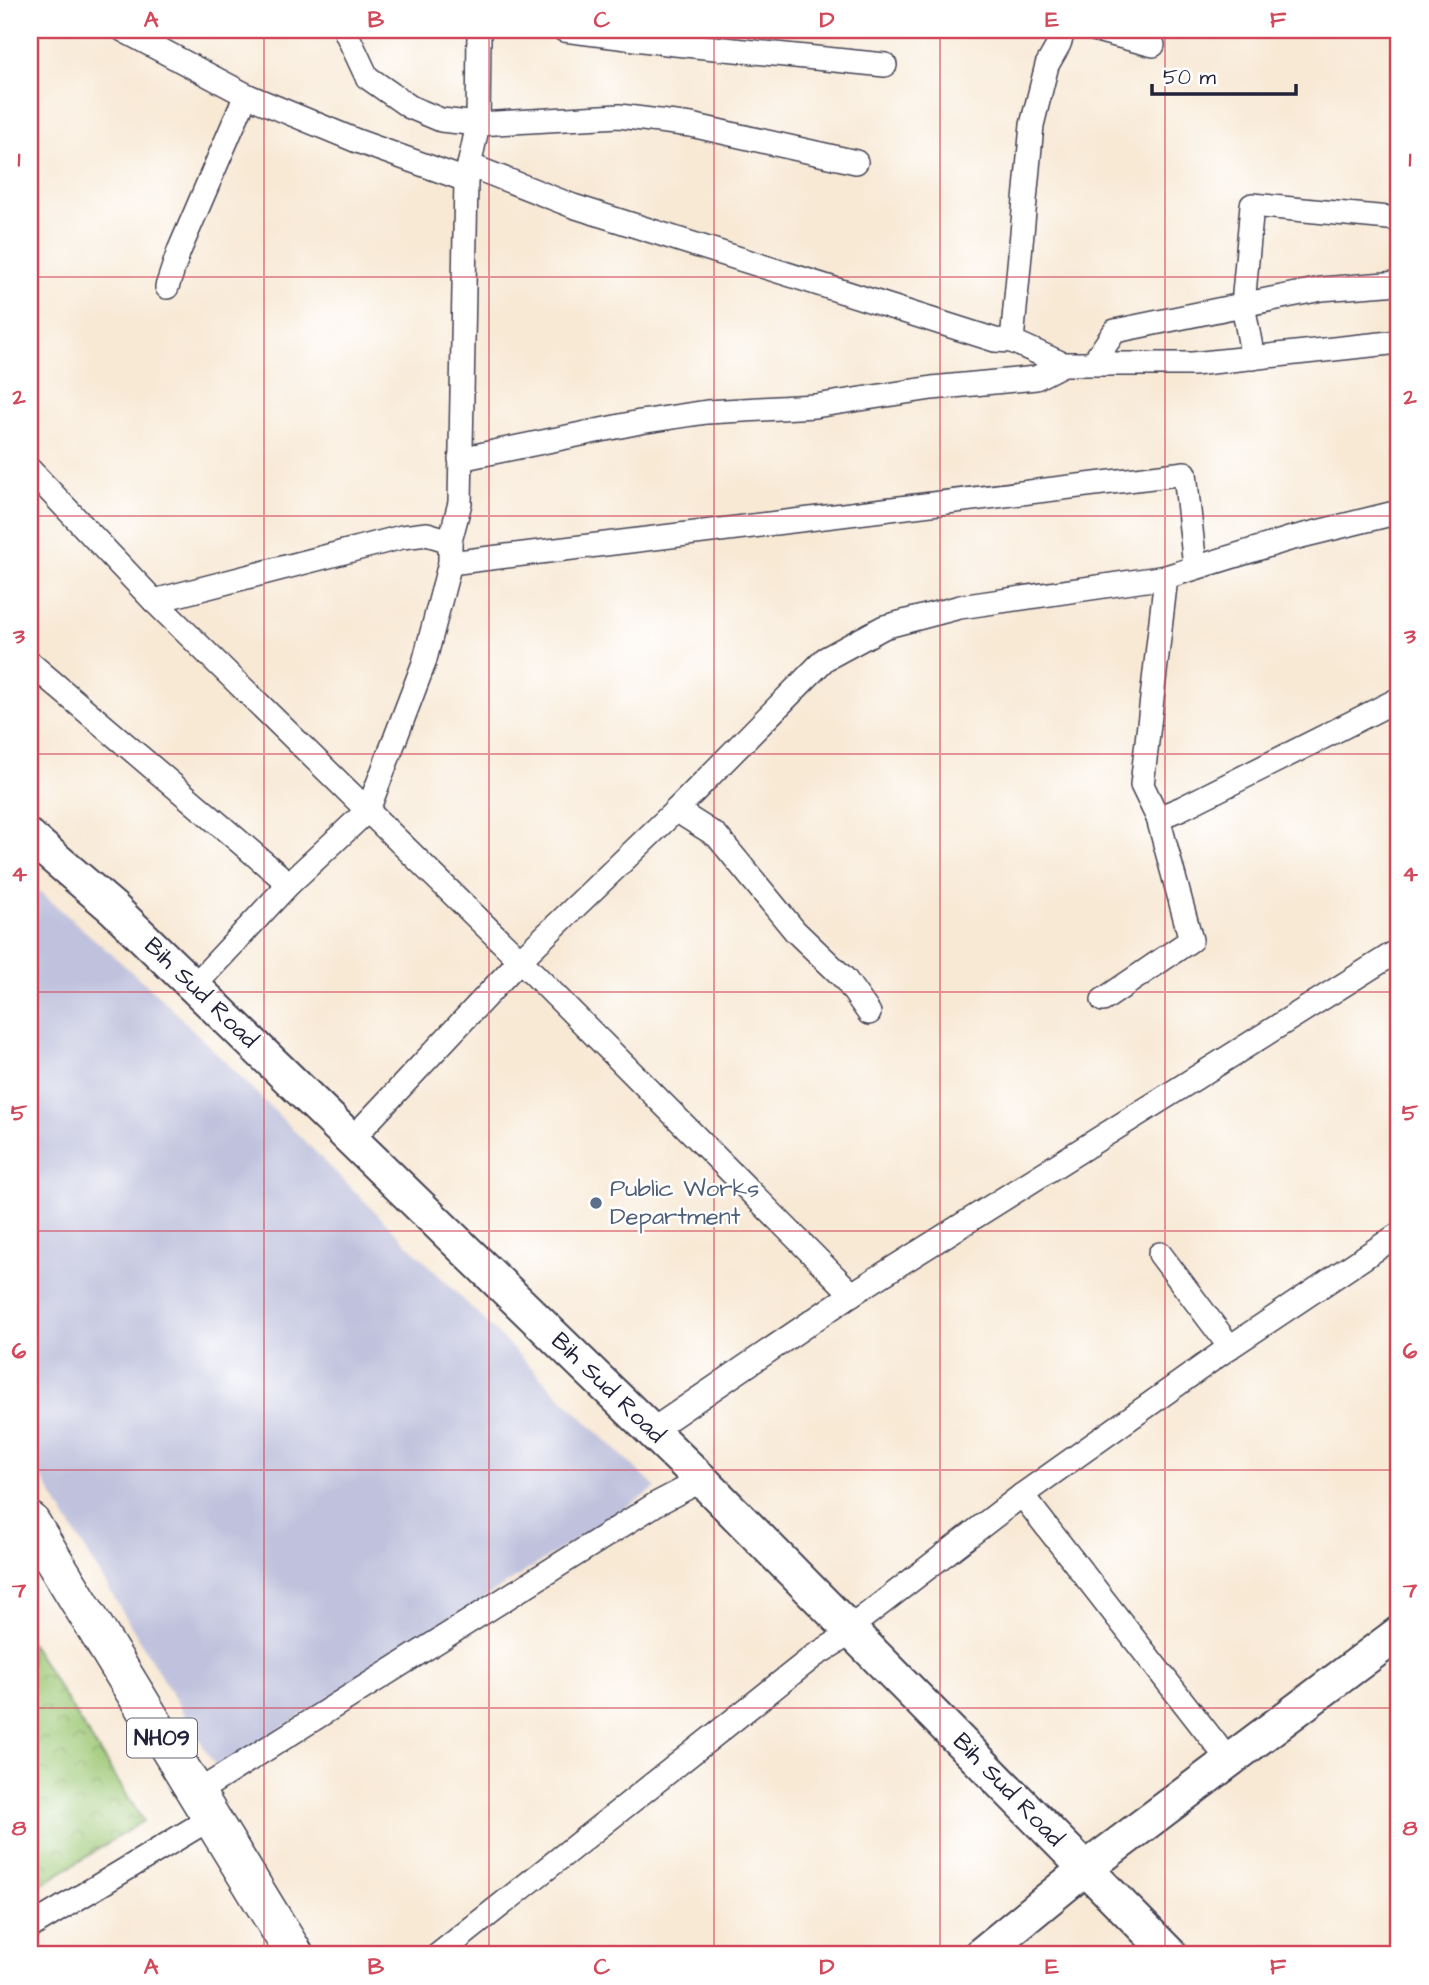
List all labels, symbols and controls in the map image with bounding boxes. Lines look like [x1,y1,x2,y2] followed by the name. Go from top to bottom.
[144,4,159,36] text: A
[368,4,385,36] text: B
[594,4,611,36] text: C
[820,4,835,36] text: D
[1045,4,1059,36] text: E
[1270,4,1287,36] text: F
[1152,52,1296,96] scale bar
[1163,63,1217,92] text: 50 m
[18,143,21,175] text: 1
[1409,143,1412,175] text: 1
[11,381,26,413] text: 2
[1402,381,1417,413] text: 2
[12,620,25,652] text: 3
[1403,620,1416,652] text: 3
[11,858,27,890] text: 4
[1402,858,1418,890] text: 4
[136,930,266,1056] street label: Bih Sud Road
[11,1097,28,1129] text: 5
[1402,1097,1419,1129] text: 5
[610,1172,759,1234] place label: Public Works Department
[588,1195,604,1211] marker: Public Works Department
[543,1325,673,1451] street label: Bih Sud Road
[12,1335,27,1367] text: 6
[1403,1335,1418,1367] text: 6
[11,1574,27,1606] text: 7
[1402,1574,1418,1606] text: 7
[127,1718,197,1758] road number: NH09
[945,1725,1071,1855] street label: Bih Sud Road
[12,1812,27,1844] text: 8
[1403,1812,1418,1844] text: 8
[144,1951,159,1983] text: A
[368,1951,385,1983] text: B
[594,1951,611,1983] text: C
[820,1951,835,1983] text: D
[1045,1951,1059,1983] text: E
[1270,1951,1287,1983] text: F

